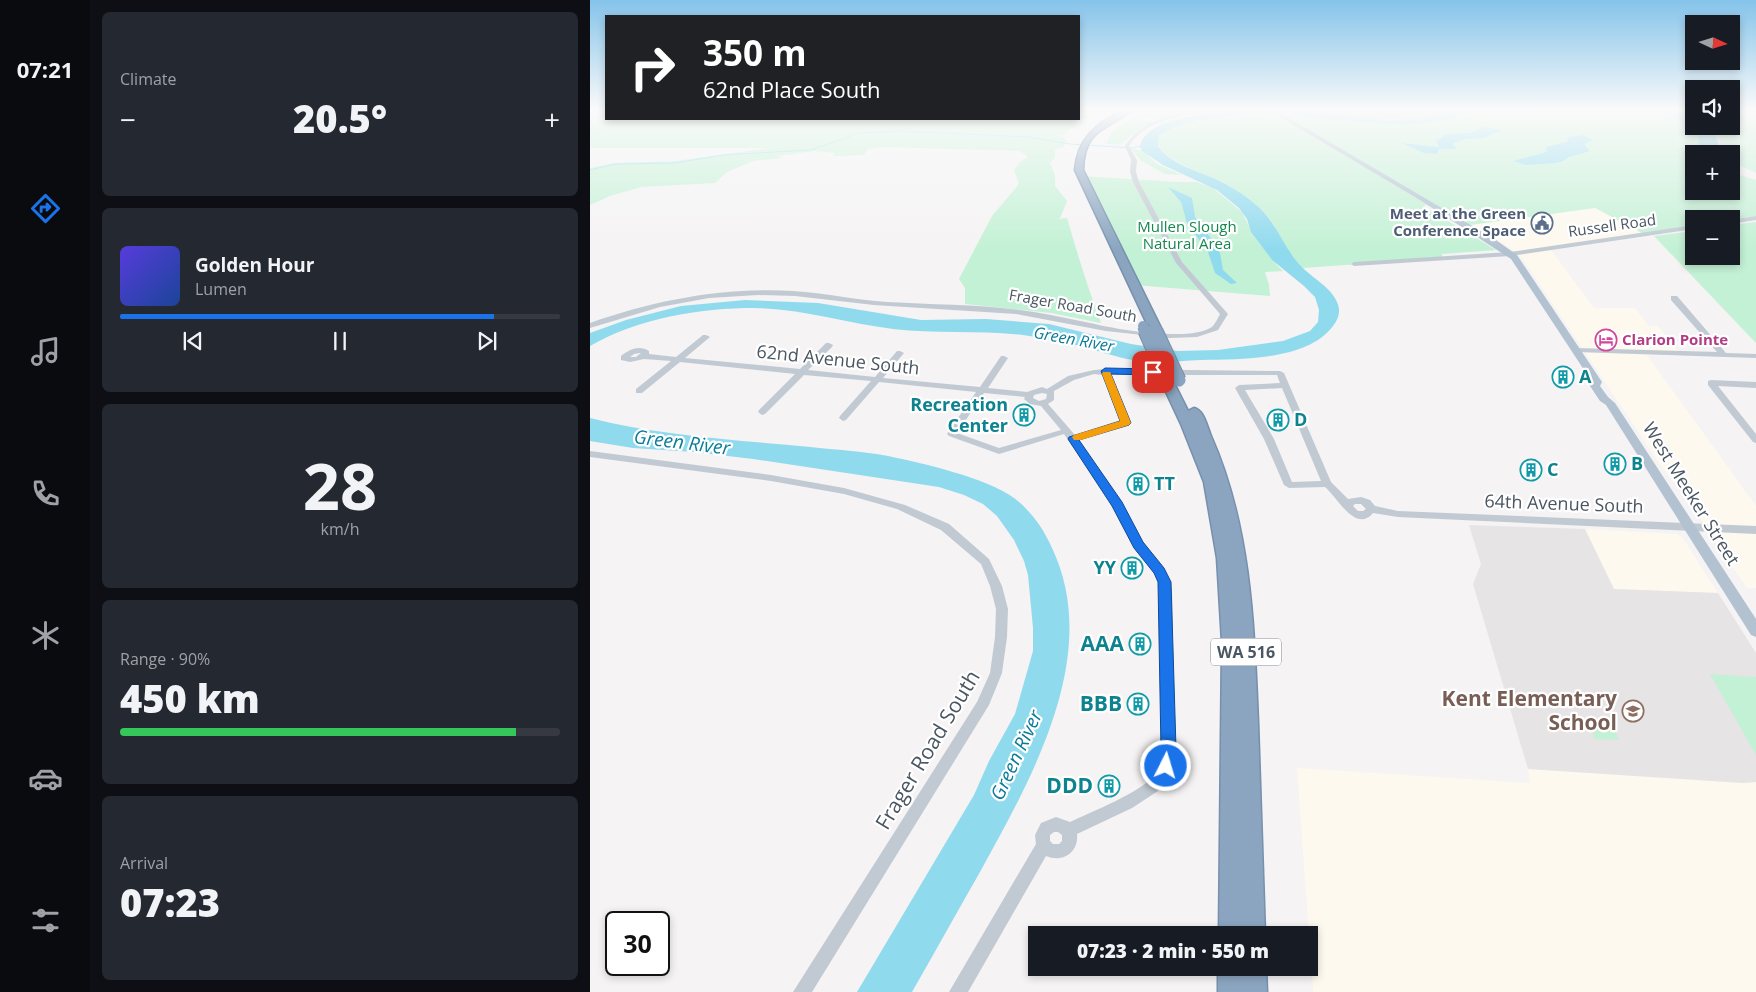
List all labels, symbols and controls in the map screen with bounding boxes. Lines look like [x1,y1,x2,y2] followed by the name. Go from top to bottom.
[1685,15,1740,70] north arrow
[1685,15,1740,265] map controls
[703,29,807,76] text: 350 m
[620,35,685,100] icon: right
[17,54,73,84] text: 07:21
[120,68,177,90] text: Climate
[703,74,881,104] text: 62nd Place South
[1685,80,1740,135] button: sound
[293,92,387,144] text: 20.5°
[120,100,136,138] text: −
[544,100,560,138] text: +
[1685,145,1740,200] button: +
[28,191,63,226] icon: directions
[1390,203,1526,240] place label: Meet at the Green Conference Space
[1567,209,1657,241] street label: Russell Road
[1685,210,1740,265] button: −
[1530,211,1554,235] public building icon: Meet at the Green Conference Space
[1137,216,1237,253] park label: Mullen Slough Natural Area
[195,252,314,278] text: Golden Hour
[195,278,247,300] text: Lumen
[1008,284,1139,326] street label: Frager Road South
[1032,321,1117,357] water label: Green River
[179,327,207,355] icon: previous
[326,327,354,355] icon: pause
[473,327,501,355] icon: next
[1594,328,1618,352] hotel icon: Clarion Pointe
[1622,329,1728,349] place label: Clarion Pointe
[28,334,63,369] icon: music
[755,339,921,380] street label: 62nd Avenue South
[1132,351,1174,393] pin
[1139,358,1167,386] icon: arrive
[1579,364,1592,388] place label: A
[1551,365,1575,389] building icon: A
[910,392,1008,437] place label: Recreation Center
[1012,403,1036,427] building icon: Recreation Center
[1294,407,1307,431] place label: D
[1266,408,1290,432] building icon: D
[1638,417,1746,570] street label: West Meeker Street
[632,423,733,461] water label: Green River
[303,441,377,529] text: 28
[1631,451,1643,475] place label: B
[1603,452,1627,476] building icon: B
[1547,457,1558,481] place label: C
[1519,458,1543,482] building icon: C
[1154,471,1175,495] place label: TT
[1126,472,1150,496] building icon: TT
[28,476,63,511] icon: phone
[1484,488,1644,518] street label: 64th Avenue South
[321,518,359,540] text: km/h
[1094,555,1117,579] place label: YY
[1120,556,1144,580] building icon: YY
[28,618,63,653] icon: climate
[1081,629,1125,657] place label: AAA
[1128,632,1152,656] building icon: AAA
[1211,638,1281,666] road number: WA 516
[120,648,210,670] text: Range · 90%
[868,665,986,834] street label: Frager Road South
[120,672,260,724] text: 450 km
[1442,684,1617,736] place label: Kent Elementary School
[1080,689,1122,717] place label: BBB
[1126,692,1150,716] building icon: BBB
[1621,699,1645,723] school or university icon: Kent Elementary School
[984,704,1049,804] water label: Green River
[1139,739,1191,791] position arrow
[28,761,63,796] icon: car
[1046,771,1093,799] place label: DDD
[1097,774,1121,798] building icon: DDD
[120,852,168,874] text: Arrival
[120,876,220,928] text: 07:23
[28,903,63,938] icon: filters
[605,911,670,976] speed limit sign: 30
[1077,938,1269,964] text: 07:23 · 2 min · 550 m

